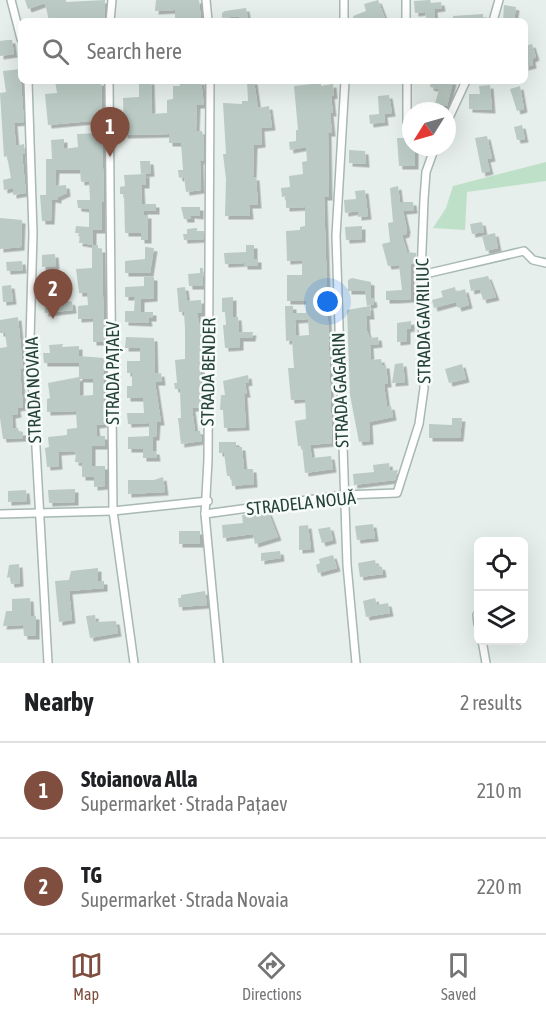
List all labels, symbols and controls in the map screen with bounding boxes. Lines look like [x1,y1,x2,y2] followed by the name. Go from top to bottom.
[18,18,528,84] search box
[39,35,72,68] icon: search
[87,38,182,64] text: Search here
[402,102,456,156] north arrow
[90,108,130,157] pin: 1
[411,258,435,384] street label: STRADA GAVRILIUC
[34,270,72,319] pin: 2
[313,287,342,316] your location
[197,318,219,426] street label: STRADA BENDER
[102,321,123,425] street label: STRADA PAȚAEV
[327,332,353,448] street label: STRADA GAGARIN
[21,336,45,443] street label: STRADA NOVAIA
[245,487,357,519] street label: STRADELA NOUĂ
[474,537,528,645] map controls
[474,537,528,591] button: locate
[474,591,528,645] button: layers
[24,687,94,717] text: Nearby
[460,691,522,714] text: 2 results
[81,766,198,792] text: Stoianova Alla
[39,779,48,802] text: 1
[477,779,522,802] text: 210 m
[81,792,287,815] text: Supermarket · Strada Pațaev
[81,862,102,888] text: TG
[39,875,48,898] text: 2
[477,875,522,898] text: 220 m
[81,888,289,911] text: Supermarket · Strada Novaia
[70,949,103,1003] tab: Map
[242,949,302,1003] tab: Directions
[441,949,476,1003] tab: Saved

